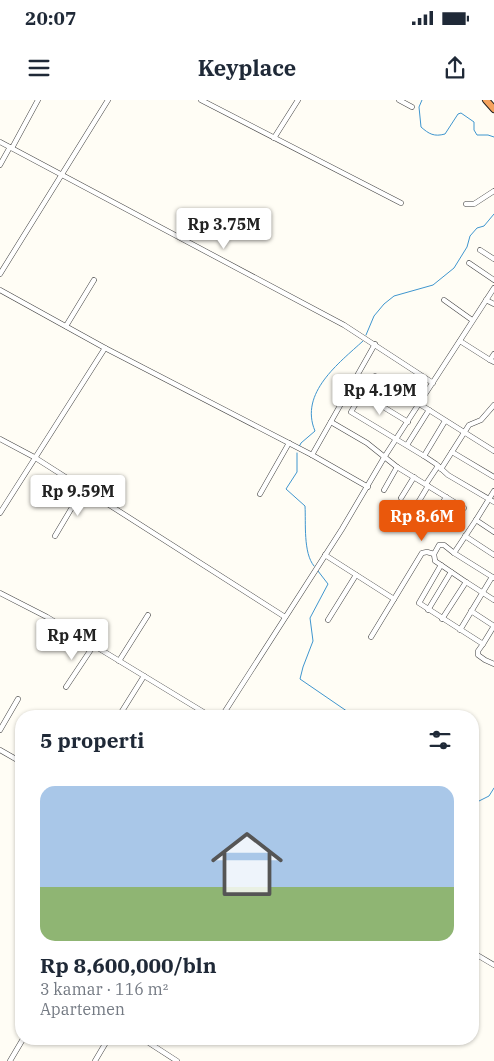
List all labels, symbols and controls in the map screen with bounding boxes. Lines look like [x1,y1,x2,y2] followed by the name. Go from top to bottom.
[25,6,76,30] text: 20:07
[198,53,296,82] text: Keyplace
[25,54,53,82] icon: menu
[441,54,469,82] icon: share
[172,208,276,250] pin: Rp 3.75M
[187,214,261,234] text: Rp 3.75M
[328,374,432,416] pin: Rp 4.19M
[343,380,417,400] text: Rp 4.19M
[26,474,130,517] pin: Rp 9.59M
[41,481,115,501] text: Rp 9.59M
[376,500,468,542] pin: Rp 8.6M
[390,506,454,526] text: Rp 8.6M
[37,618,107,661] pin: Rp 4M
[47,625,97,645] text: Rp 4M
[40,726,144,754] text: 5 properti
[426,726,454,754] icon: filters
[202,819,292,909] icon: home
[40,951,217,979] text: Rp 8,600,000/bln
[40,979,168,999] text: 3 kamar · 116 m²
[40,999,125,1019] text: Apartemen

